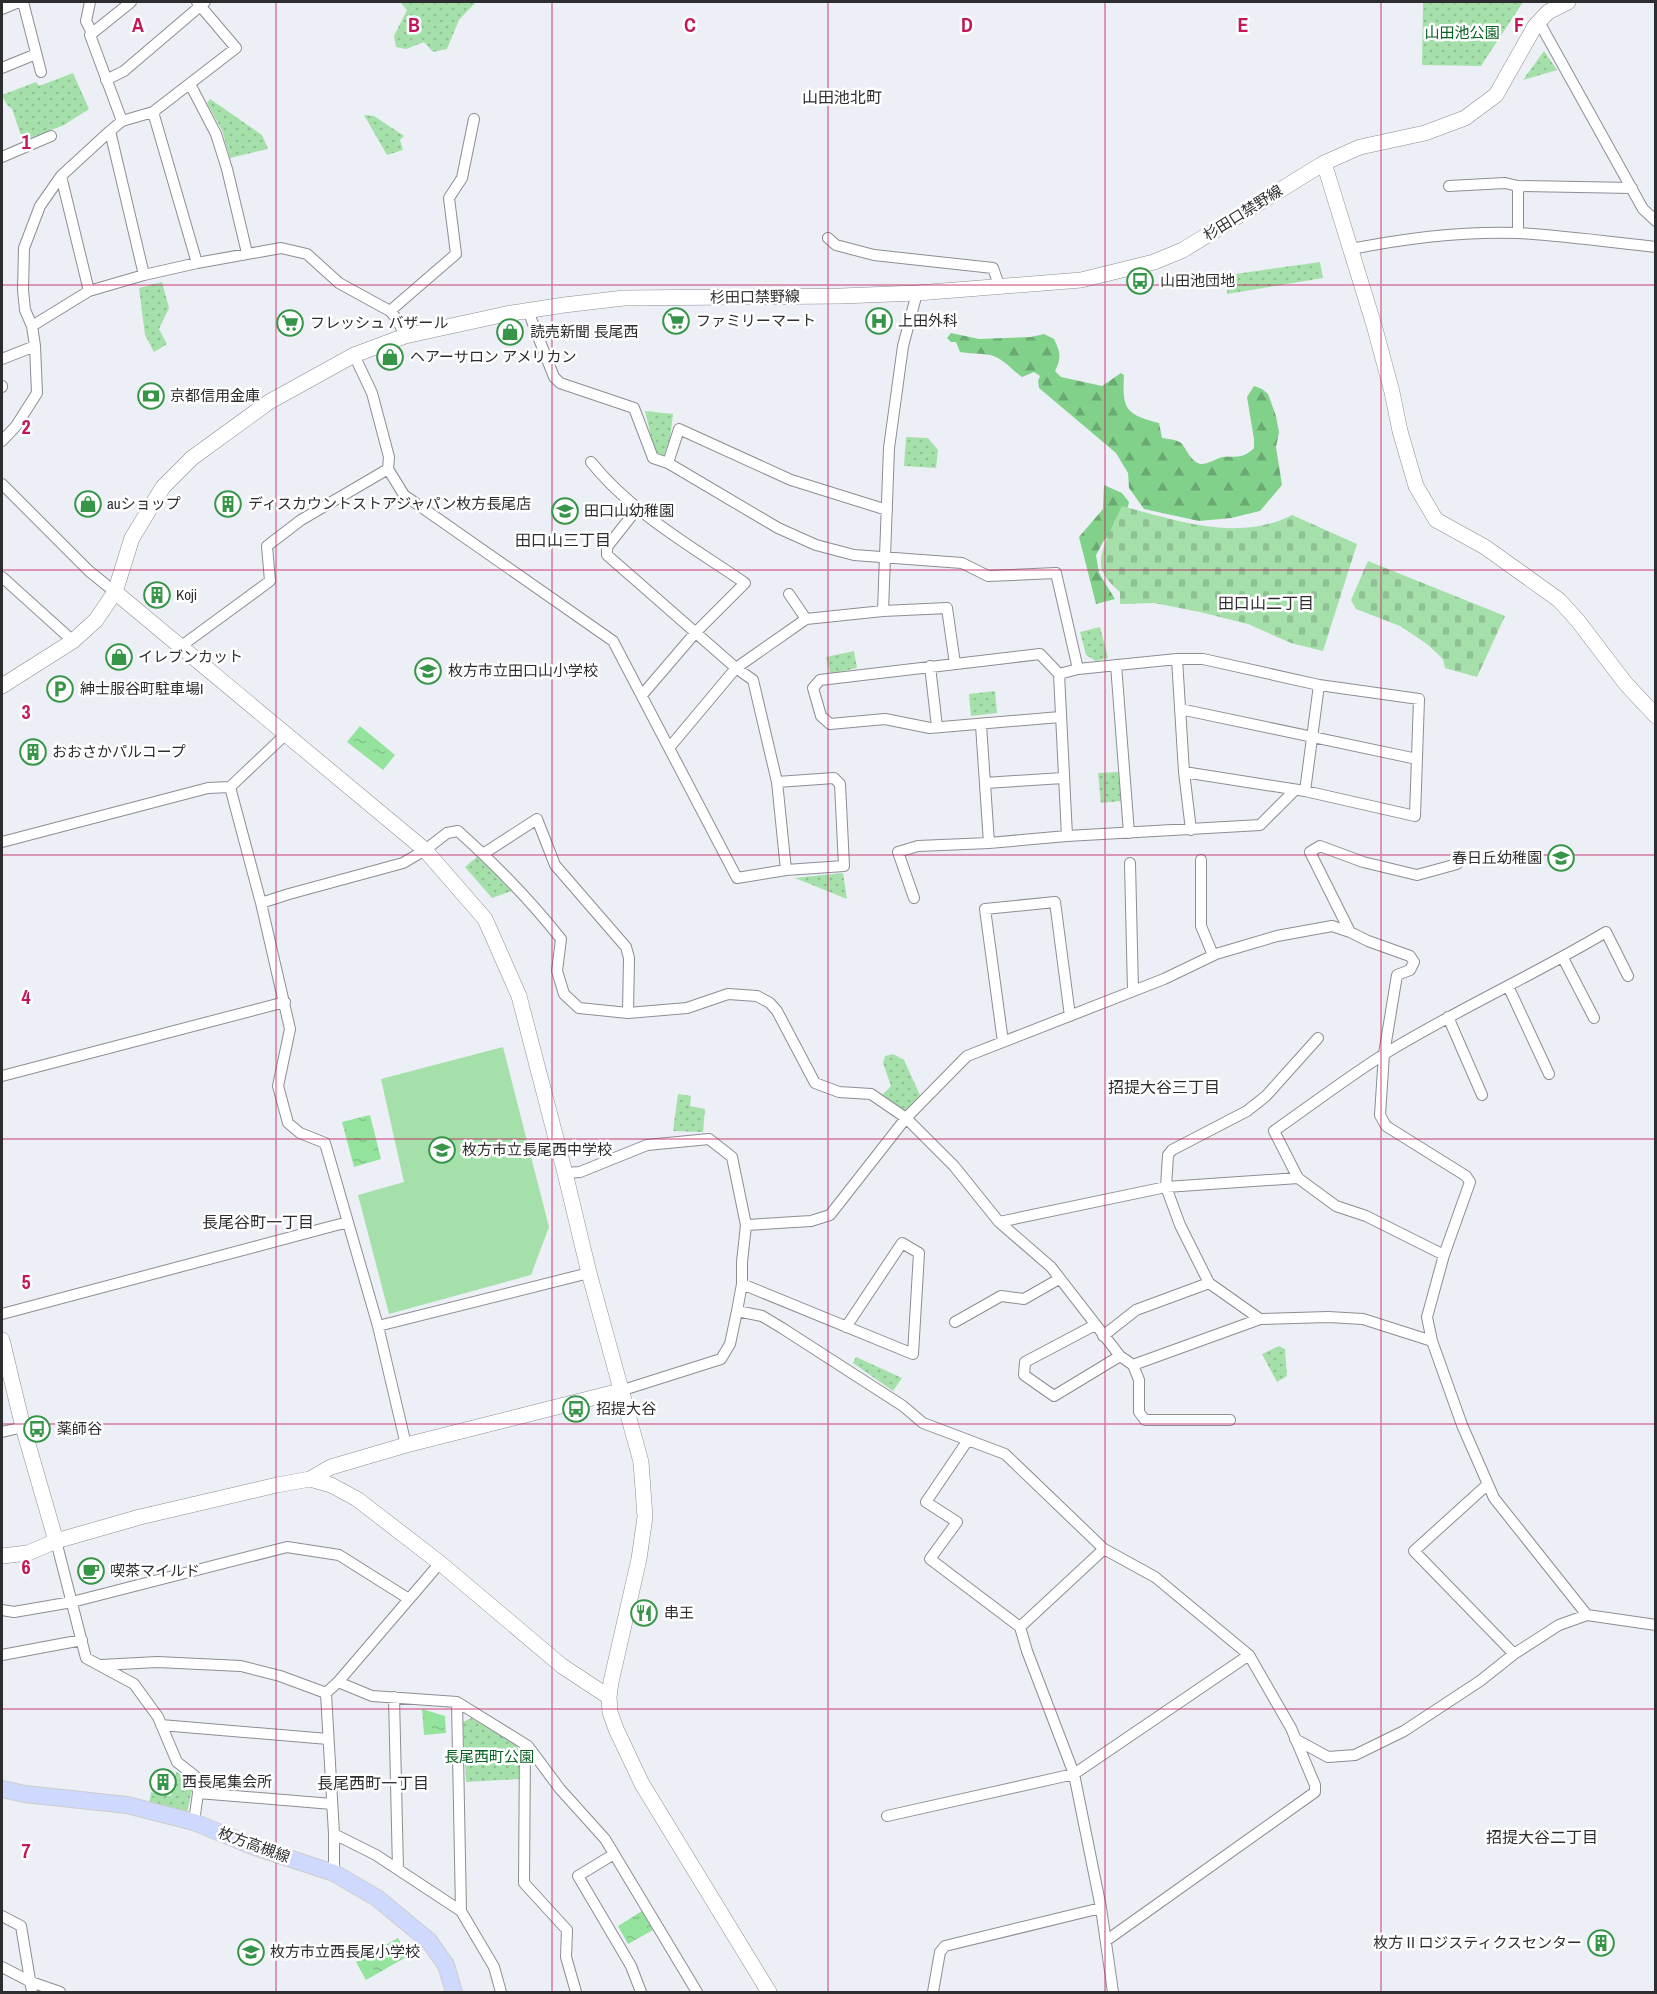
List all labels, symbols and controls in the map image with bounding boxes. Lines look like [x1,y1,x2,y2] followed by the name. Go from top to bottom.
[132,11,144,38] text: A
[408,11,420,38] text: B
[684,11,696,38] text: C
[961,11,973,38] text: D
[1238,11,1249,38] text: E
[1514,11,1524,38] text: F
[1424,22,1500,43] park label: 山田池公園
[802,86,882,108] district label: 山田池北町
[21,128,31,155] text: 1
[1199,180,1286,245] street label: 杉田口禁野線
[1125,266,1155,296] bus stop icon: 山田池団地
[1160,270,1235,291] place label: 山田池団地
[710,285,800,308] street label: 杉田口禁野線
[661,306,691,336] supermarket icon: ファミリーマート
[864,306,894,336] hospital icon: 上田外科
[275,308,305,338] supermarket icon: フレッシュ バザール
[696,310,816,331] place label: ファミリーマート
[898,310,958,331] place label: 上田外科
[310,312,448,333] place label: フレッシュ バザール
[495,317,525,347] shop icon: 読売新聞 長尾西
[530,321,638,342] place label: 読売新聞 長尾西
[375,342,405,372] shop icon: ヘアーサロン アメリカン
[410,346,576,367] place label: ヘアーサロン アメリカン
[136,381,166,411] bank icon: 京都信用金庫
[170,385,260,406] place label: 京都信用金庫
[21,413,31,440] text: 2
[73,489,103,519] shop icon: auショップ
[213,489,243,519] building icon: ディスカウントストアジャパン枚方長尾店
[107,493,181,514] place label: auショップ
[248,493,531,514] place label: ディスカウントストアジャパン枚方長尾店
[550,496,580,526] school or university icon: 田口山幼稚園
[584,500,674,521] place label: 田口山幼稚園
[515,529,611,551] district label: 田口山三丁目
[142,580,172,610] building icon: Koji
[176,584,197,605] place label: Koji
[1218,592,1314,614] district label: 田口山二丁目
[104,642,134,672] shop icon: イレブンカット
[138,646,243,667] place label: イレブンカット
[413,656,443,686] school or university icon: 枚方市立田口山小学校
[448,660,598,681] place label: 枚方市立田口山小学校
[45,674,75,704] parking icon: 紳士服谷町駐車場I
[80,678,203,699] place label: 紳士服谷町駐車場I
[21,698,31,725] text: 3
[18,737,48,767] building icon: おおさかパルコープ
[52,741,186,762] place label: おおさかパルコープ
[1546,843,1576,873] school or university icon: 春日丘幼稚園
[1452,847,1542,868] place label: 春日丘幼稚園
[21,983,31,1010] text: 4
[1108,1076,1220,1098] district label: 招提大谷三丁目
[427,1135,457,1165] school or university icon: 枚方市立長尾西中学校
[462,1139,612,1160] place label: 枚方市立長尾西中学校
[202,1211,314,1233] district label: 長尾谷町一丁目
[21,1268,31,1295] text: 5
[561,1394,591,1424] bus stop icon: 招提大谷
[596,1398,656,1419] place label: 招提大谷
[22,1414,52,1444] bus stop icon: 薬師谷
[57,1418,102,1439] place label: 薬師谷
[21,1553,31,1580] text: 6
[76,1556,106,1586] cafe icon: 喫茶マイルド
[110,1560,200,1581] place label: 喫茶マイルド
[629,1598,659,1628] restaurant icon: 串王
[664,1602,694,1623] place label: 串王
[444,1746,534,1767] park label: 長尾西町公園
[148,1767,178,1797] building icon: 西長尾集会所
[182,1771,272,1792] place label: 西長尾集会所
[317,1772,429,1794] district label: 長尾西町一丁目
[215,1822,293,1867] street label: 枚方高槻線
[1486,1826,1598,1848] district label: 招提大谷二丁目
[21,1837,31,1864] text: 7
[1586,1928,1616,1958] building icon: 枚方Ⅱロジスティクスセンター
[1373,1932,1582,1953] place label: 枚方Ⅱロジスティクスセンター
[236,1937,266,1967] school or university icon: 枚方市立西長尾小学校
[270,1941,420,1962] place label: 枚方市立西長尾小学校

